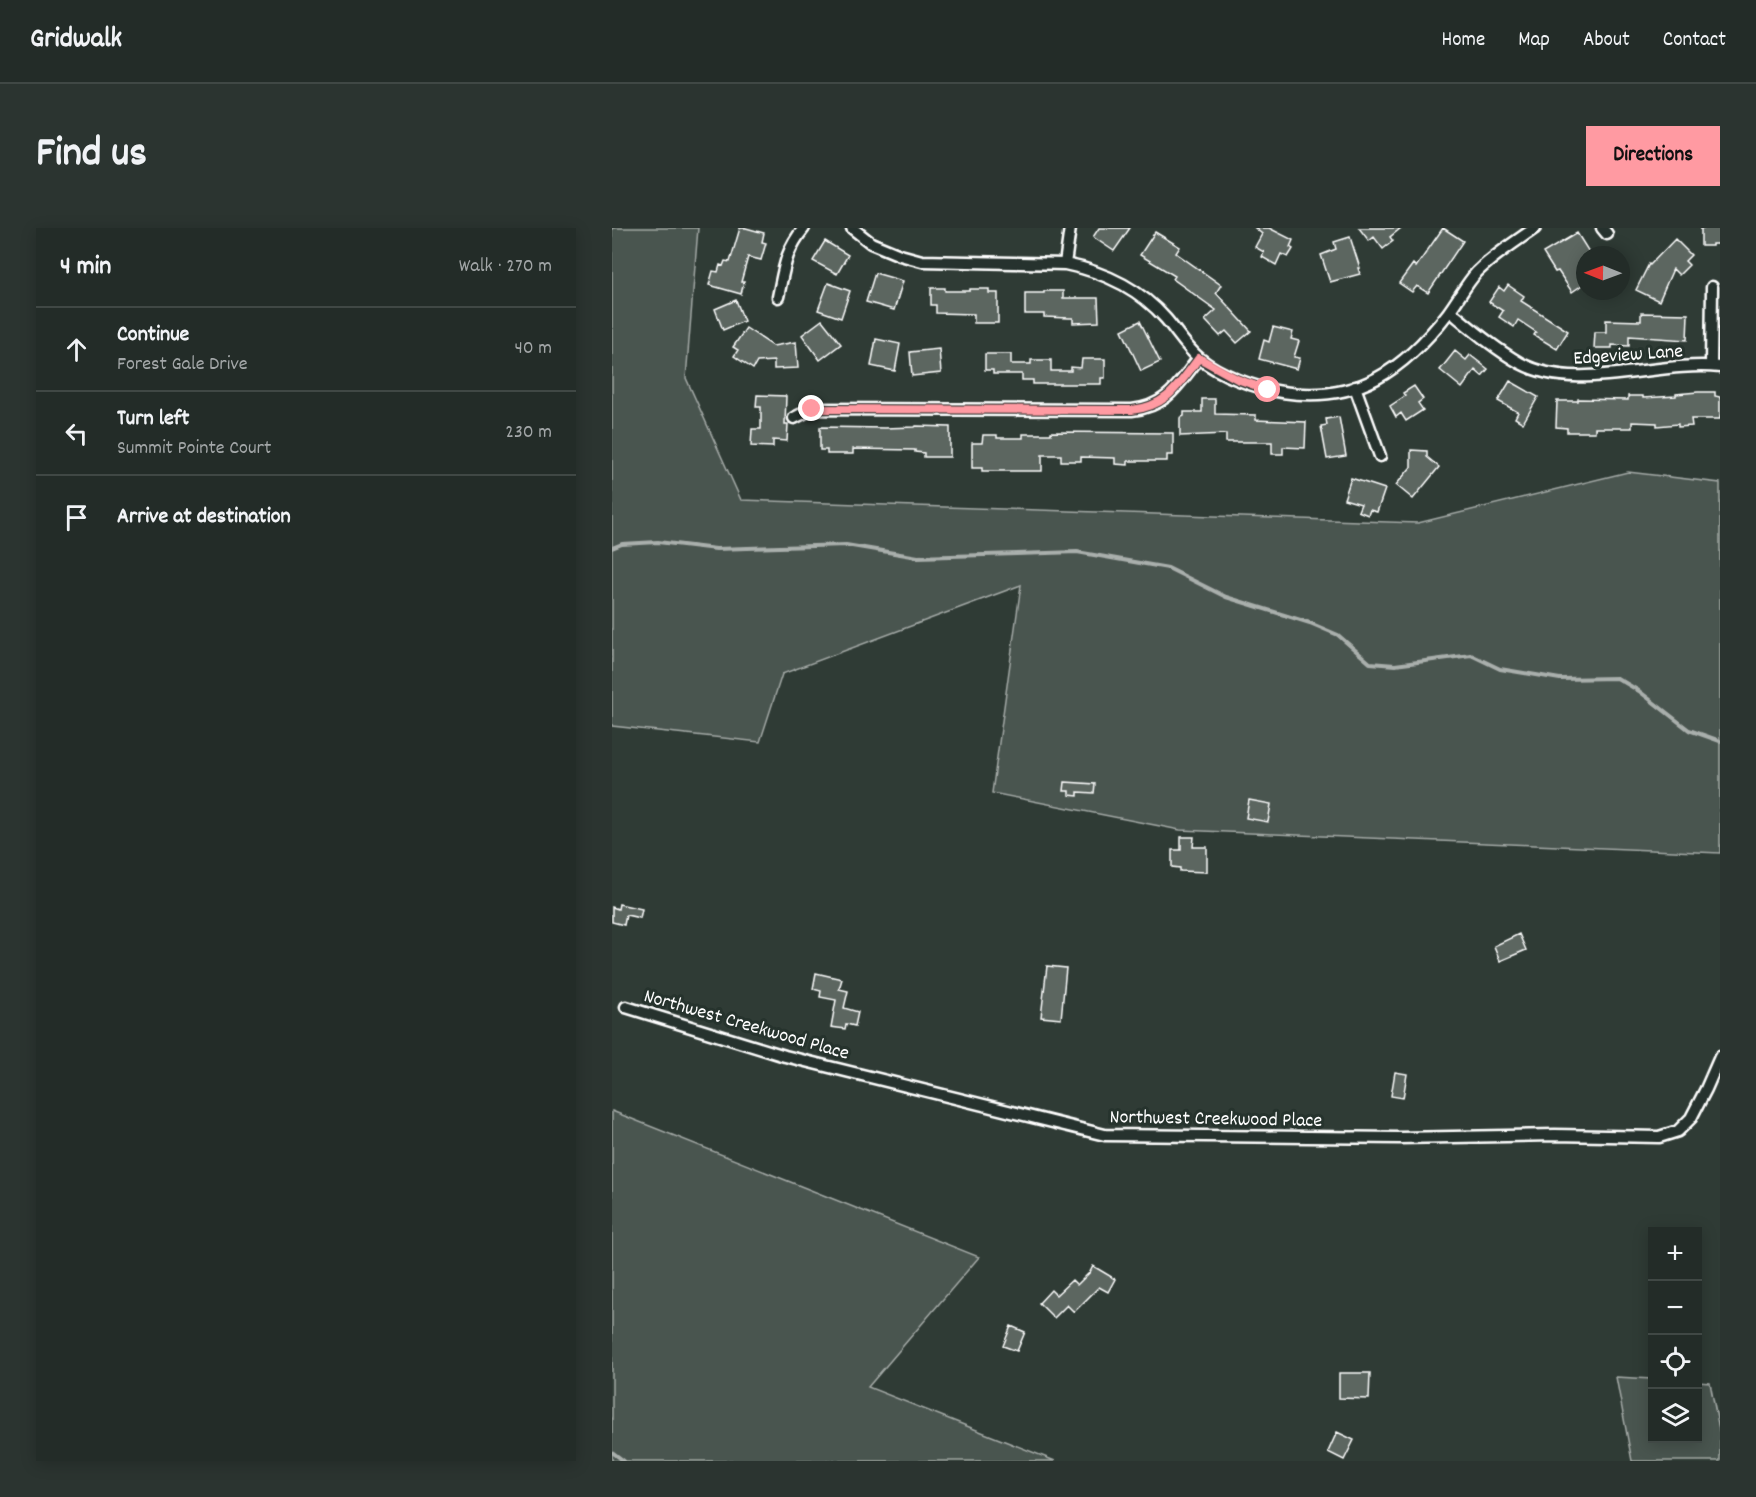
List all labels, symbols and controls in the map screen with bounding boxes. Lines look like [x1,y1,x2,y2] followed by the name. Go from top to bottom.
[30,21,122,61] text: Gridwalk
[1441,26,1485,56] text: Home
[1518,26,1550,56] text: Map
[1583,26,1630,56] text: About
[1663,26,1726,56] text: Contact
[36,126,147,186] text: Find us
[1586,126,1720,186] button: Directions
[1576,246,1630,300] north arrow
[60,249,111,286] text: 4 min
[459,253,552,281] text: Walk · 270 m
[117,320,189,351] text: Continue
[60,333,93,366] icon: ahead
[514,335,552,363] text: 40 m
[1572,338,1684,374] street label: Edgeview Lane
[117,351,248,379] text: Forest Gale Drive
[1254,376,1280,402] route start
[798,395,824,421] route end
[117,404,189,435] text: Turn left
[60,417,93,450] icon: left
[505,419,552,447] text: 230 m
[117,435,271,463] text: Summit Pointe Court
[60,501,93,534] icon: arrive
[117,502,291,533] text: Arrive at destination
[640,983,852,1069] street label: Northwest Creekwood Place
[1109,1104,1323,1136] street label: Northwest Creekwood Place
[1648,1227,1702,1443] map controls
[1648,1227,1702,1281] button: +
[1648,1281,1702,1335] button: −
[1648,1335,1702,1389] button: locate
[1648,1389,1702,1443] button: layers

